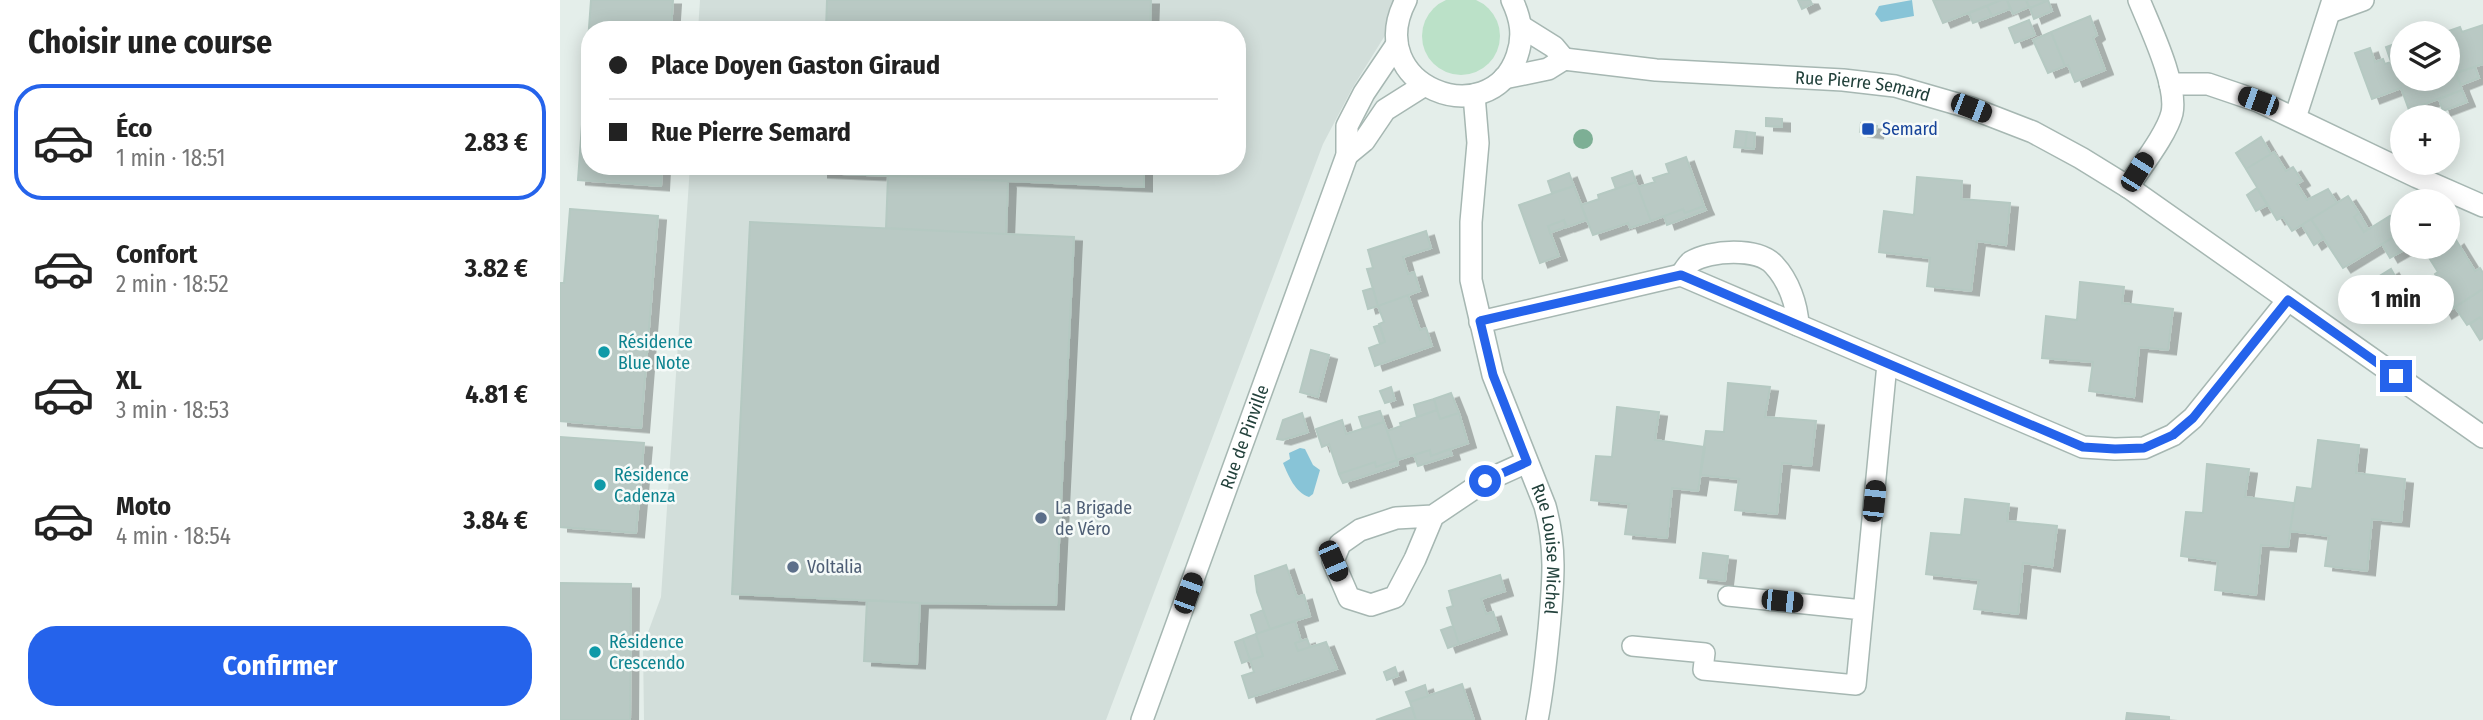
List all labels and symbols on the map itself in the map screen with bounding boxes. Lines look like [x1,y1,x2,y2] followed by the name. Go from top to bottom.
[1795,66,1933,107] street label: Rue Pierre Semard
[2235,84,2282,118] car
[1948,91,1995,125] car
[1882,118,1938,140] place label: Semard
[1860,121,1876,137] marker: Semard
[2117,149,2158,195] car
[2338,274,2454,324] callout: 1 min
[618,331,693,374] place label: Résidence Blue Note
[596,344,612,360] marker: Résidence Blue Note
[2380,360,2412,392] route end
[1216,382,1274,492] street label: Rue de Pinville
[614,464,689,507] place label: Résidence Cadenza
[1469,465,1501,497] route start
[592,477,608,493] marker: Résidence Cadenza
[1862,479,1887,523] car
[1526,480,1564,615] street label: Rue Louise Michel
[1055,497,1132,540] place label: La Brigade de Véro
[1033,510,1049,526] marker: La Brigade de Véro
[1316,538,1351,584] car
[807,556,863,578] place label: Voltalia
[785,559,801,575] marker: Voltalia
[1171,570,1206,616] car
[1761,588,1804,614] car
[609,631,685,674] place label: Résidence Crescendo
[587,644,603,660] marker: Résidence Crescendo

